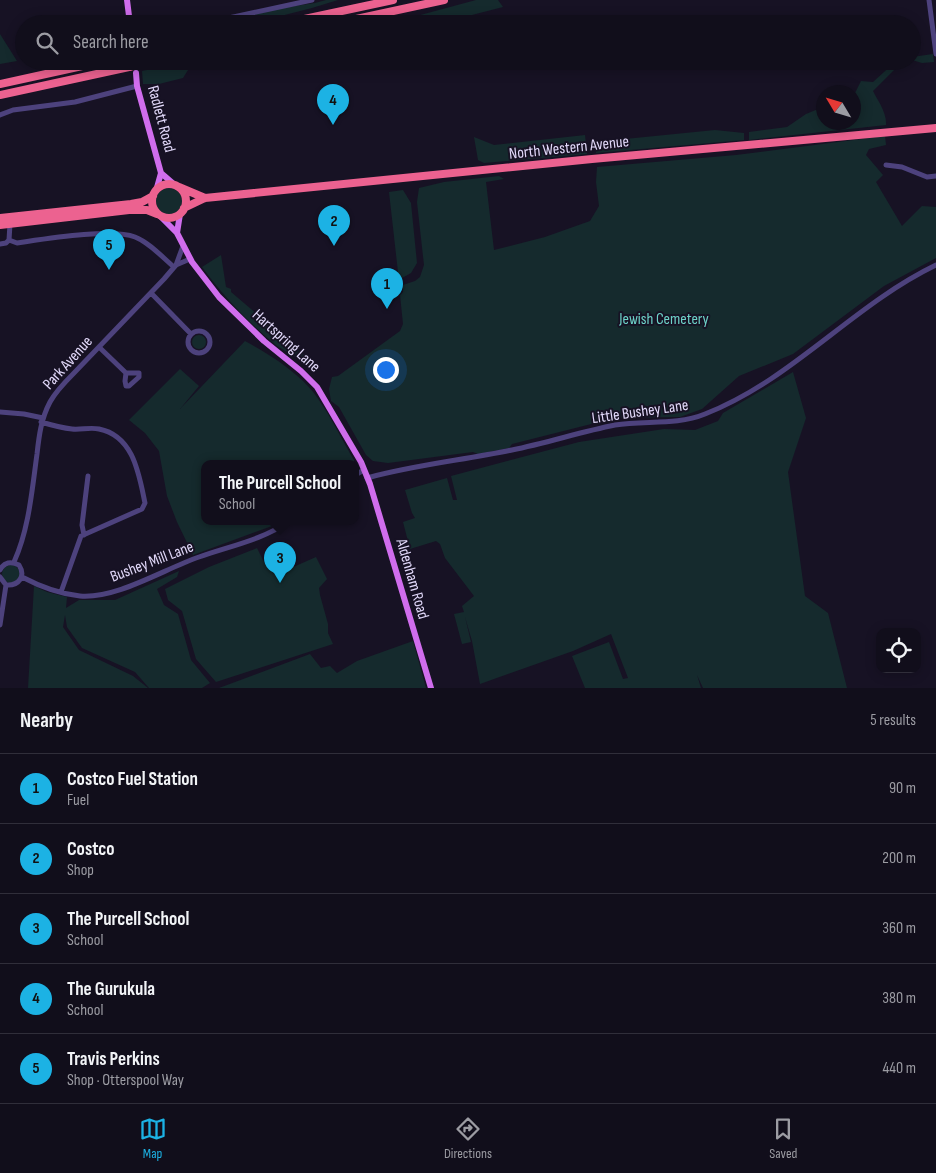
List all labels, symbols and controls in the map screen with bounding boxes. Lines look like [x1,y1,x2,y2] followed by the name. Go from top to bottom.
[15,15,921,70] search box
[33,29,61,57] icon: search
[73,31,149,54] text: Search here
[143,84,179,154] street label: Radlett Road
[317,84,349,125] pin: 4
[816,85,861,130] north arrow
[508,132,630,164] street label: North Western Avenue
[318,205,350,246] pin: 2
[93,229,125,270] pin: 5
[371,268,403,309] pin: 1
[248,306,324,376] street label: Hartspring Lane
[618,310,709,329] park label: Jewish Cemetery
[39,332,97,394] street label: Park Avenue
[373,357,399,383] your location
[590,396,690,428] street label: Little Bushey Lane
[201,460,359,525] popup
[219,472,341,495] text: The Purcell School
[219,495,255,514] text: School
[391,536,432,621] street label: Aldenham Road
[108,537,196,587] street label: Bushey Mill Lane
[264,542,296,583] pin: 3
[876,628,921,673] map controls
[876,628,921,673] button: locate
[20,708,73,733] text: Nearby
[870,711,916,730] text: 5 results
[67,768,198,791] text: Costco Fuel Station
[33,779,39,798] text: 1
[889,779,916,798] text: 90 m
[67,791,89,810] text: Fuel
[67,838,115,861] text: Costco
[32,849,40,868] text: 2
[882,849,916,868] text: 200 m
[67,861,94,880] text: Shop
[67,908,189,931] text: The Purcell School
[32,919,40,938] text: 3
[882,919,916,938] text: 360 m
[67,931,103,950] text: School
[67,978,155,1001] text: The Gurukula
[32,989,40,1008] text: 4
[882,989,916,1008] text: 380 m
[67,1001,103,1020] text: School
[67,1048,160,1071] text: Travis Perkins
[32,1059,40,1078] text: 5
[883,1059,916,1078] text: 440 m
[67,1071,184,1090] text: Shop · Otterspool Way
[139,1115,167,1162] tab: Map
[444,1115,492,1162] tab: Directions
[769,1115,797,1162] tab: Saved

